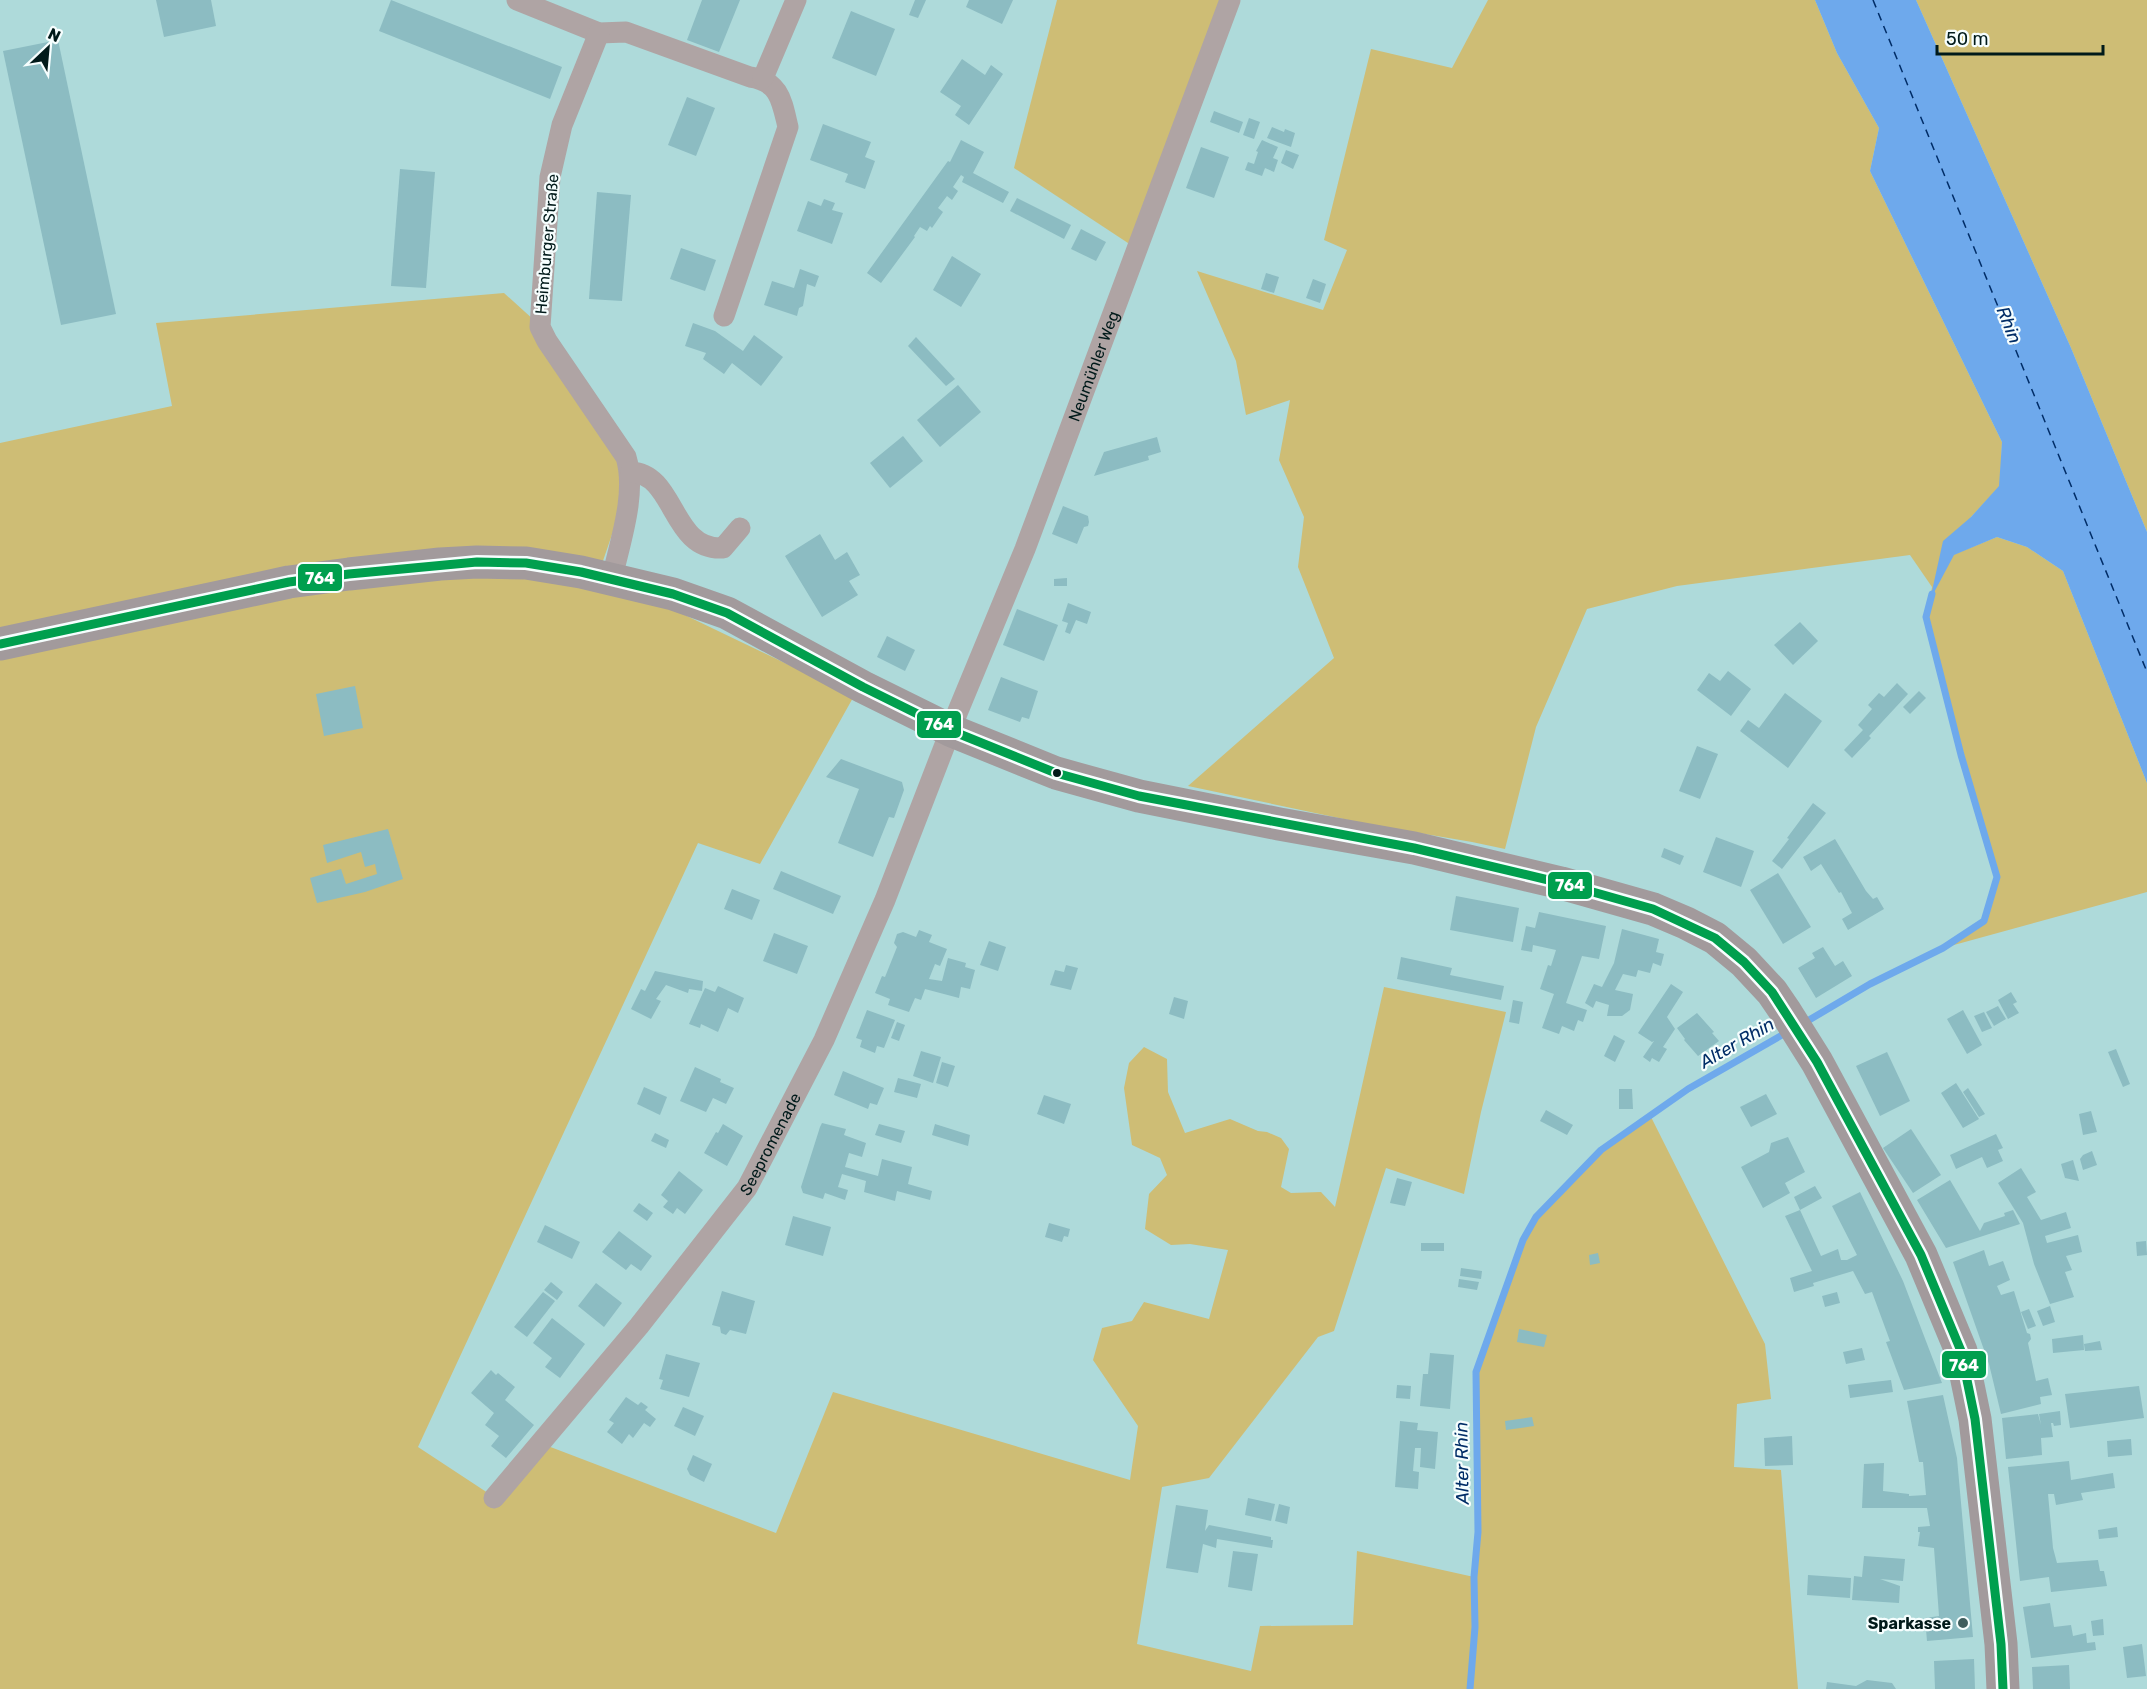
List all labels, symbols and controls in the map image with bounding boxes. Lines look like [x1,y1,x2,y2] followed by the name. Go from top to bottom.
[18,18,78,78] north arrow
[1937,18,2104,56] scale bar
[45,24,64,46] text: N
[1946,28,1989,50] text: 50 m
[531,173,563,315] street label: Heimburger Straße
[1992,303,2026,347] water label: Rhin
[1064,308,1123,424] street label: Neumühler Weg
[297,563,343,592] line badge: 764
[305,569,335,588] text: 764
[916,710,962,739] line badge: 764
[924,715,954,734] text: 764
[1051,767,1063,779] unlabelled marker
[1547,871,1593,900] line badge: 764
[1555,876,1585,895] text: 764
[1695,1013,1778,1074] water label: Alter Rhin
[735,1089,804,1199] street label: Seepromenade
[1941,1350,1987,1379] line badge: 764
[1949,1356,1979,1375] text: 764
[1450,1422,1474,1505] water label: Alter Rhin
[1868,1614,1951,1633] place label: Sparkasse
[1956,1616,1970,1630] marker: Sparkasse

